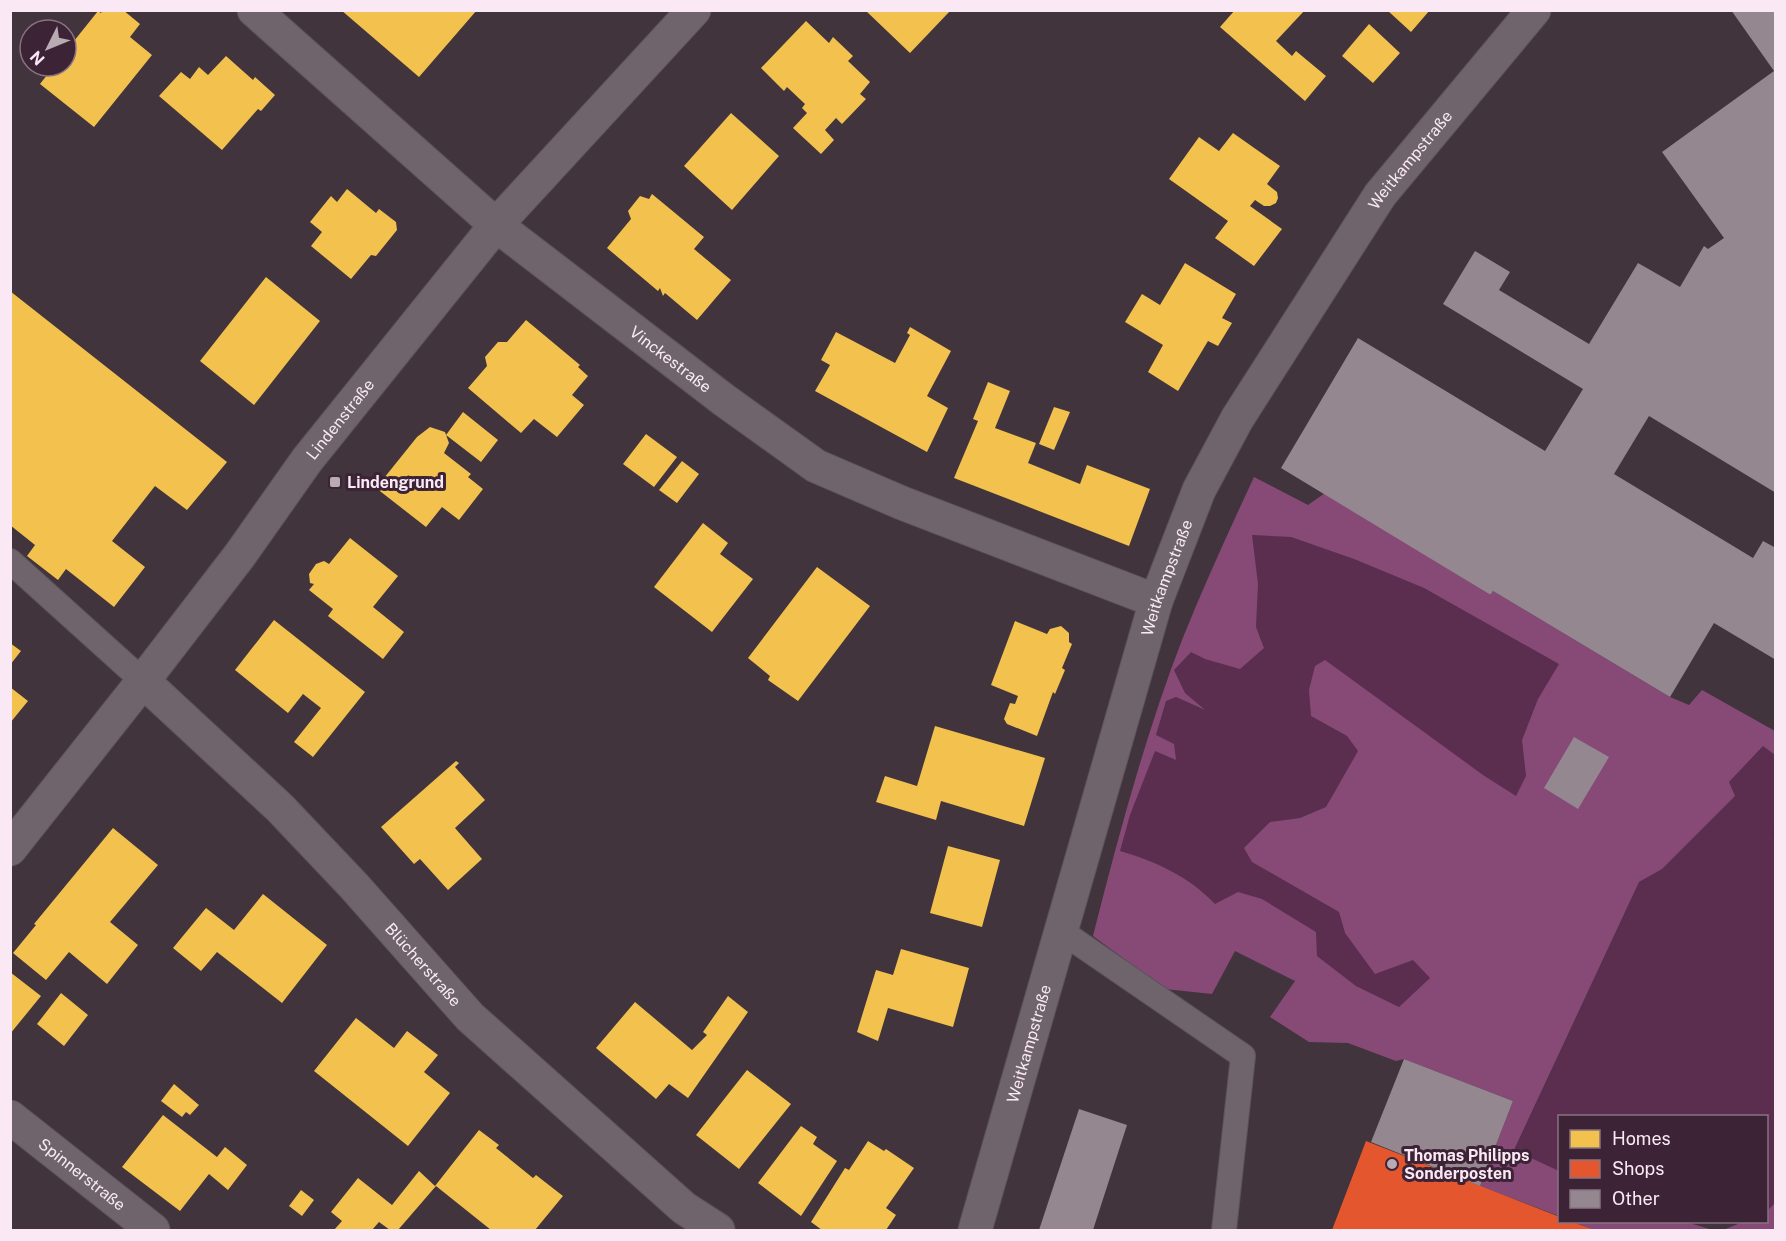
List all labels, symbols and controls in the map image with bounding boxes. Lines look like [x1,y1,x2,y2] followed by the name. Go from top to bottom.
[18,18,78,78] north arrow
[26,47,49,69] text: N
[1364,106,1456,213] street label: Weitkampstraße
[626,322,715,396] street label: Vinckestraße
[302,375,378,463] street label: Lindenstraße
[347,473,444,492] place label: Lindengrund
[328,475,342,489] marker: Lindengrund
[1137,517,1196,638] street label: Weitkampstraße
[381,919,465,1010] street label: Blücherstraße
[1003,982,1055,1105] street label: Weitkampstraße
[1558,1115,1768,1223] legend
[1612,1128,1671,1149] text: Homes
[35,1134,130,1214] street label: Spinnerstraße
[1404,1146,1529,1183] place label: Thomas Philipps Sonderposten
[1385,1157,1399,1171] marker: Thomas Philipps Sonderposten
[1612,1158,1664,1179] text: Shops
[1612,1188,1660,1209] text: Other

